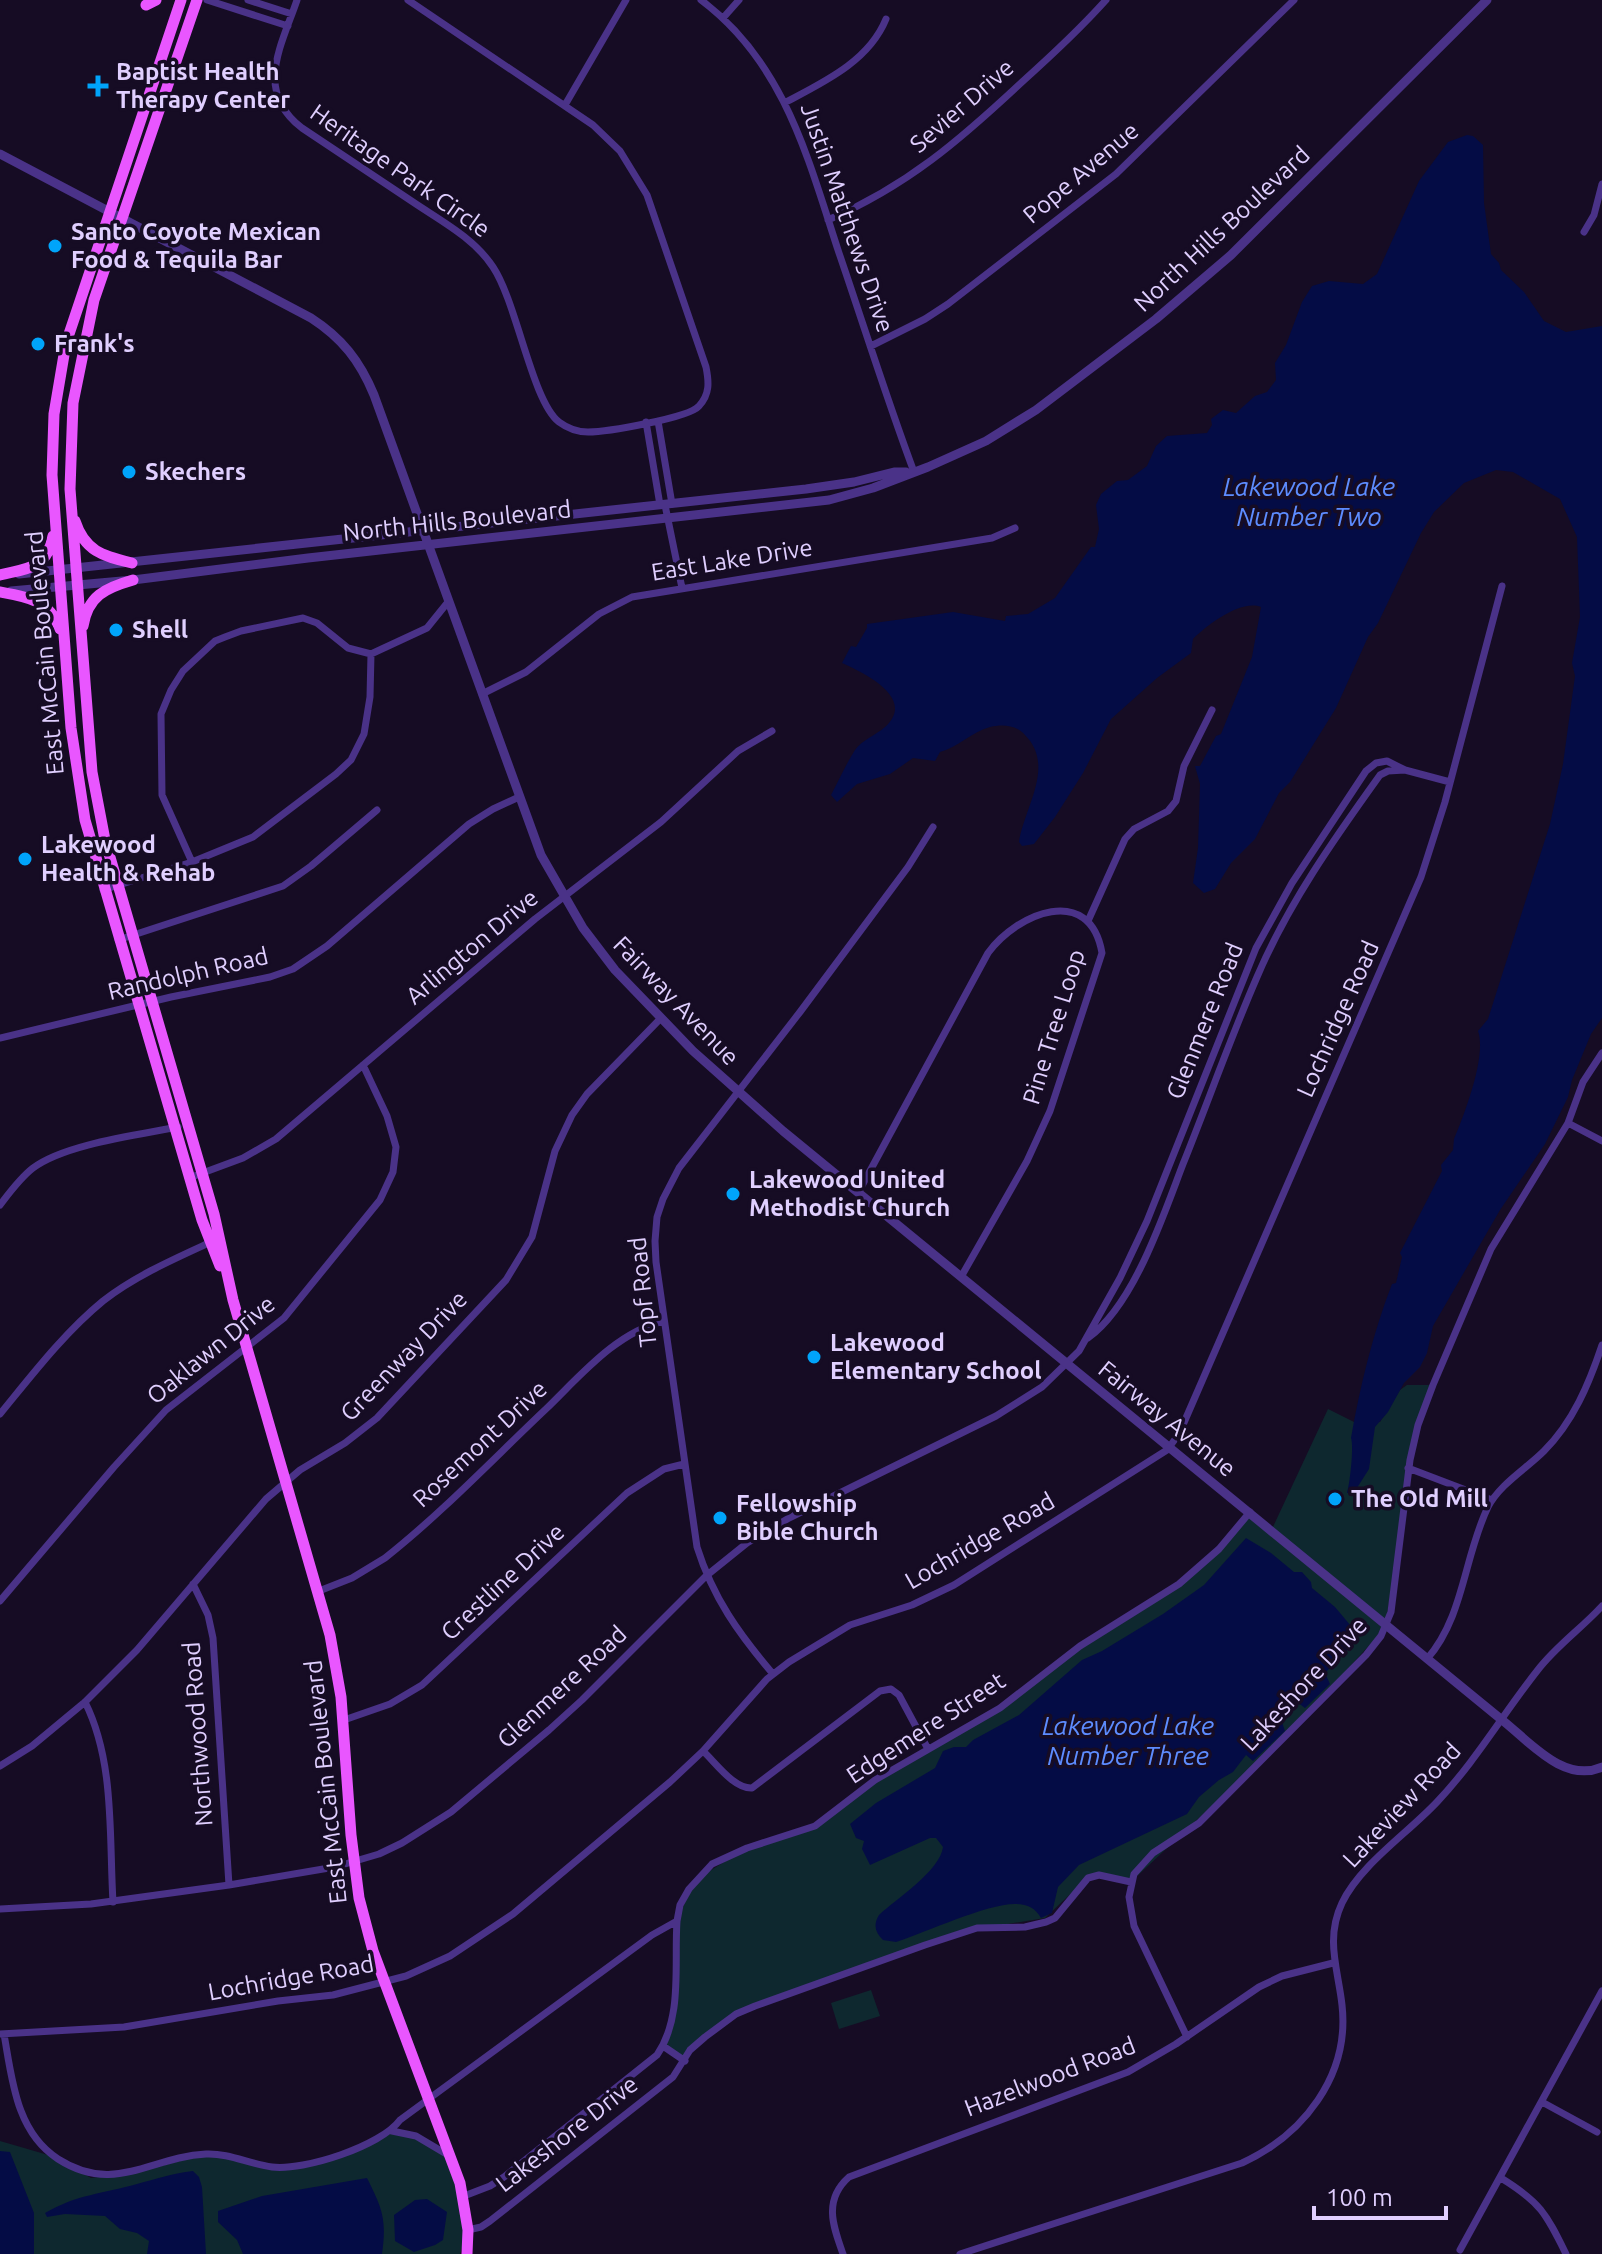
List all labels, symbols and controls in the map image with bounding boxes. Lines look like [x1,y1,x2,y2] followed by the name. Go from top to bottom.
[905,53,1019,158] street label: Sevier Drive
[116,58,290,113] place label: Baptist Health Therapy Center
[87,75,109,97] marker: Baptist Health Therapy Center
[305,99,495,243] street label: Heritage Park Circle
[796,100,899,336] street label: Justin Matthews Drive
[1018,117,1144,229] street label: Pope Avenue
[1128,140,1315,317] street label: North Hills Boulevard
[71,218,321,273] place label: Santo Coyote Mexican Food & Tequila Bar
[46,237,64,255] marker: Santo Coyote Mexican Food & Tequila Bar
[54,330,134,357] place label: Frank's
[29,335,47,353] marker: Frank's
[145,458,246,485] place label: Skechers
[120,463,138,481] marker: Skechers
[1223,472,1395,531] water label: Lakewood Lake Number Two
[341,495,573,546] street label: North Hills Boulevard
[20,530,69,776] street label: East McCain Boulevard
[649,533,814,586] street label: East Lake Drive
[132,616,188,643] place label: Shell
[107,621,125,639] marker: Shell
[41,831,215,886] place label: Lakewood Health & Rehab
[16,850,34,868] marker: Lakewood Health & Rehab
[400,884,543,1010] street label: Arlington Drive
[608,931,745,1071] street label: Fairway Avenue
[1291,937,1384,1101] street label: Lochridge Road
[1161,939,1248,1103] street label: Glenmere Road
[105,942,271,1005] street label: Randolph Road
[1017,946,1090,1108] street label: Pine Tree Loop
[749,1166,950,1221] place label: Lakewood United Methodist Church
[724,1185,742,1203] marker: Lakewood United Methodist Church
[623,1236,662,1348] street label: Topf Road
[335,1285,472,1426] street label: Greenway Drive
[141,1290,280,1409] street label: Oaklawn Drive
[830,1329,1042,1384] place label: Lakewood Elementary School
[805,1348,823,1366] marker: Lakewood Elementary School
[1093,1355,1241,1482] street label: Fairway Avenue
[407,1375,552,1512] street label: Rosemont Drive
[1351,1485,1488,1512] place label: The Old Mill
[900,1487,1059,1594] street label: Lochridge Road
[736,1490,879,1545] place label: Fellowship Bible Church
[1326,1490,1344,1508] marker: The Old Mill
[711,1509,729,1527] marker: Fellowship Bible Church
[436,1518,570,1645] street label: Crestline Drive
[1235,1611,1372,1756] street label: Lakeshore Drive
[492,1620,632,1753] street label: Glenmere Road
[178,1641,217,1827] street label: Northwood Road
[299,1659,352,1905] street label: East McCain Boulevard
[842,1666,1010,1789] street label: Edgemere Street
[1042,1711,1214,1770] water label: Lakewood Lake Number Three
[1337,1737,1466,1872] street label: Lakeview Road
[206,1950,376,2005] street label: Lochridge Road
[961,2032,1139,2122] street label: Hazelwood Road
[491,2070,643,2197] street label: Lakeshore Drive
[1314,2170,1446,2220] scale bar
[1326,2184,1393,2211] text: 100 m

